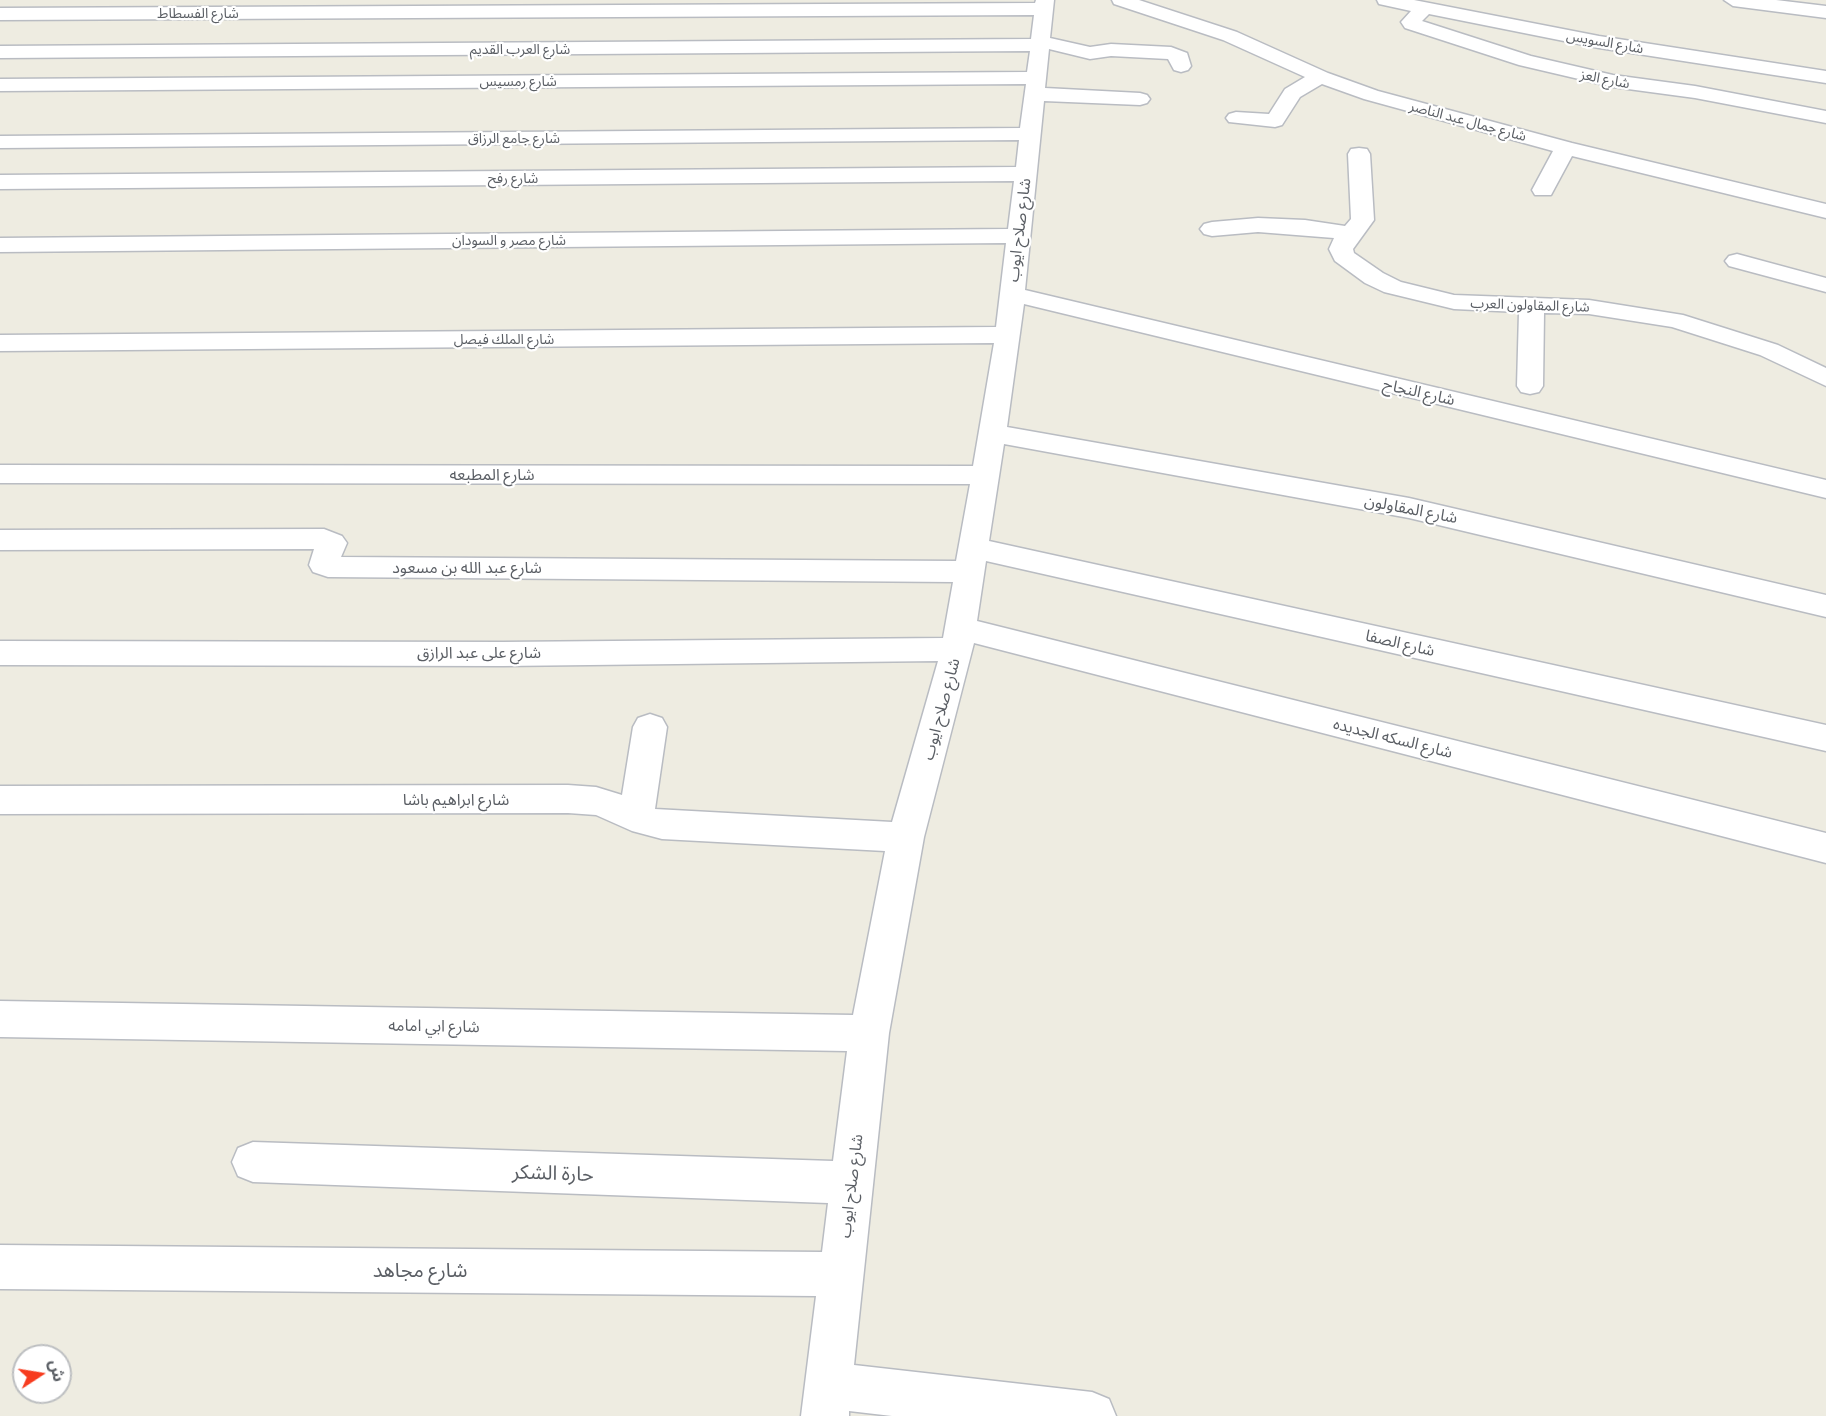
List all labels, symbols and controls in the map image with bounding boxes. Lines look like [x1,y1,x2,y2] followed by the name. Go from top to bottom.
[157,5,239,21] street label: شارع الفسطاط
[1565,27,1645,57] street label: شارع السويس
[470,41,570,57] street label: شارع العرب القديم
[1579,66,1631,92] street label: شارع العز
[479,73,557,89] street label: شارع رمسيس
[1408,97,1528,145] street label: شارع جمال عبد الناصر
[468,130,560,146] street label: شارع جامع الرزاق
[488,170,538,186] street label: شارع رفح
[1003,177,1035,283] street label: شارع صلاح ايوب
[452,232,566,248] street label: شارع مصر و السودان
[1470,295,1590,315] street label: شارع المقاولون العرب
[454,331,554,347] street label: شارع الملك فيصل
[1381,374,1457,410] street label: شارع النجاح
[450,465,534,485] street label: شارع المطبعه
[1363,491,1459,527] street label: شارع المقاولون
[392,558,542,578] street label: شارع عبد الله بن مسعود
[1364,626,1436,660] street label: شارع الصفا
[417,643,541,663] street label: شارع على عبد الرازق
[918,656,964,762] street label: شارع صلاح ايوب
[1331,714,1455,762] street label: شارع السكه الجديده
[403,790,509,810] street label: شارع ابراهيم باشا
[388,1016,480,1036] street label: شارع ابي امامه
[835,1133,867,1239] street label: شارع صلاح ايوب
[512,1160,594,1186] street label: حارة الشكر
[373,1258,467,1282] street label: شارع مجاهد
[12,1344,72,1404] north arrow
[47,1358,70,1383] text: ش

